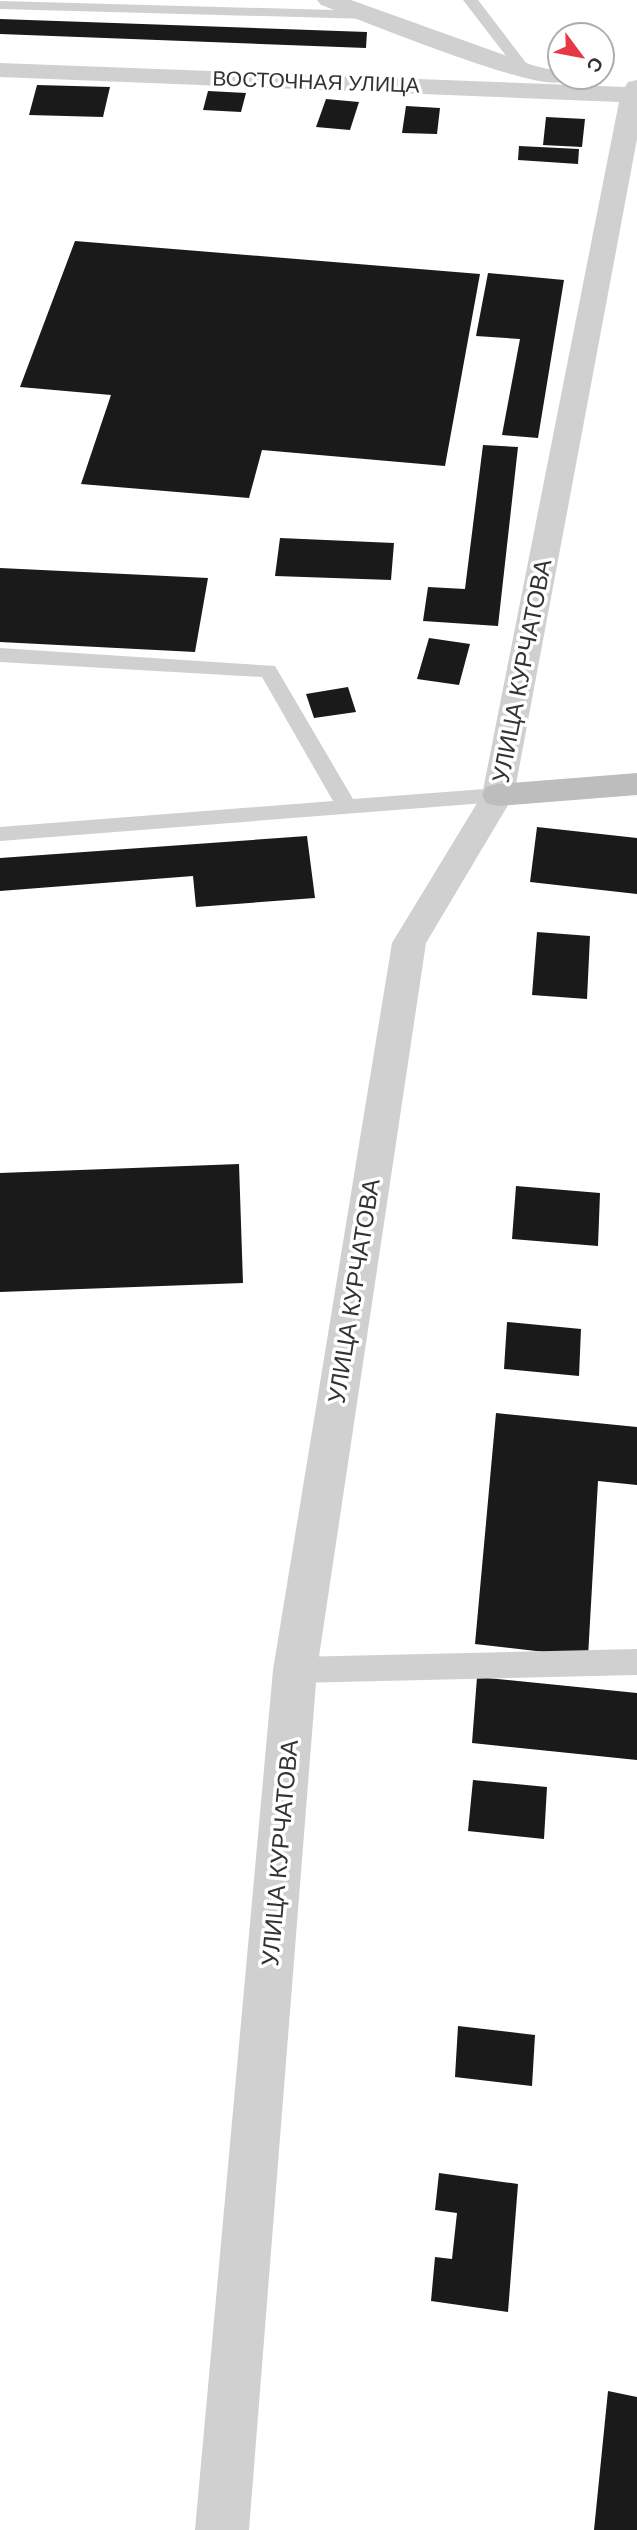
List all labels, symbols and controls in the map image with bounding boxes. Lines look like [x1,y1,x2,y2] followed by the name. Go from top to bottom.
[546,21,616,91] north arrow
[582,53,608,76] text: С
[212,66,420,97] street label: ВОСТОЧНАЯ УЛИЦА
[487,557,556,785] street label: УЛИЦА КУРЧАТОВА
[322,1177,385,1405] street label: УЛИЦА КУРЧАТОВА
[256,1739,303,1967] street label: УЛИЦА КУРЧАТОВА

